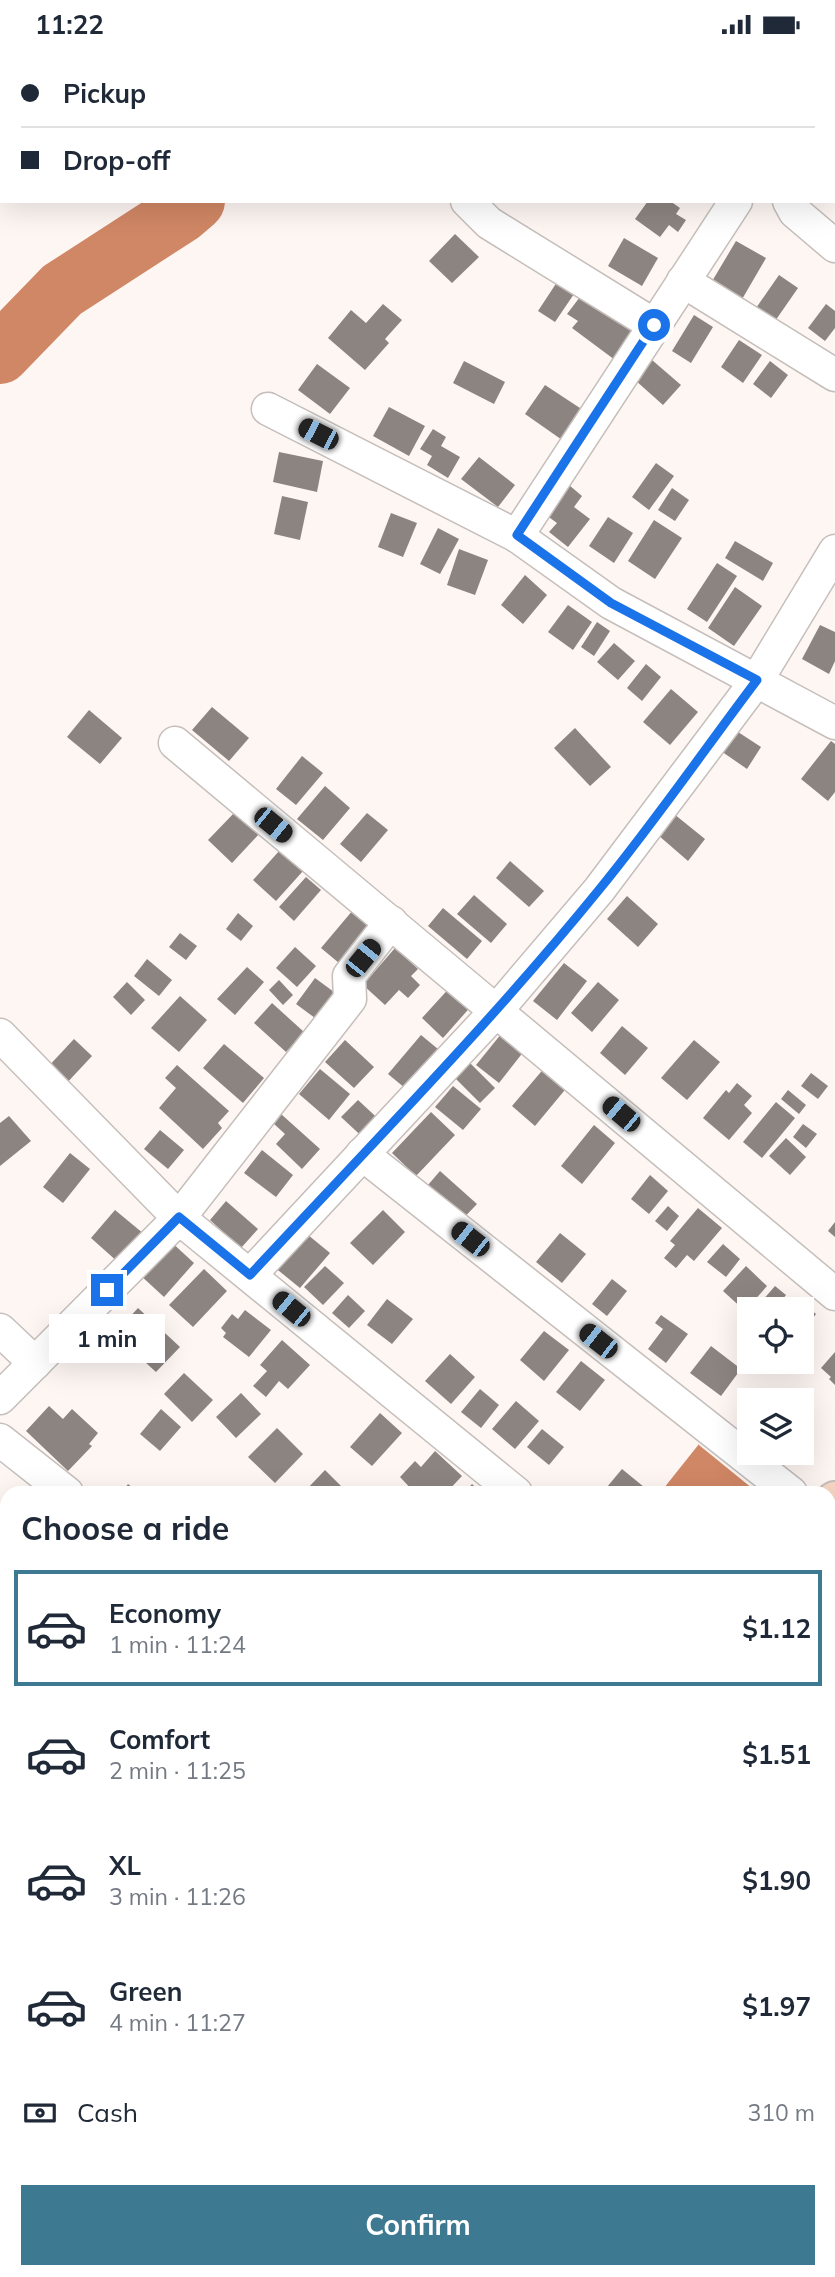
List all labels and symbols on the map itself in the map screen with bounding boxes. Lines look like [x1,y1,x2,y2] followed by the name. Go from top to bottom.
[638,309,670,341] route start
[295,415,342,453] car
[251,804,296,846] car
[342,935,385,981] car
[599,1092,644,1136] car
[447,1218,494,1260] car
[91,1274,123,1306] route end
[269,1288,314,1330] car
[49,1315,165,1363] callout: 1 min
[575,1320,622,1362] car

